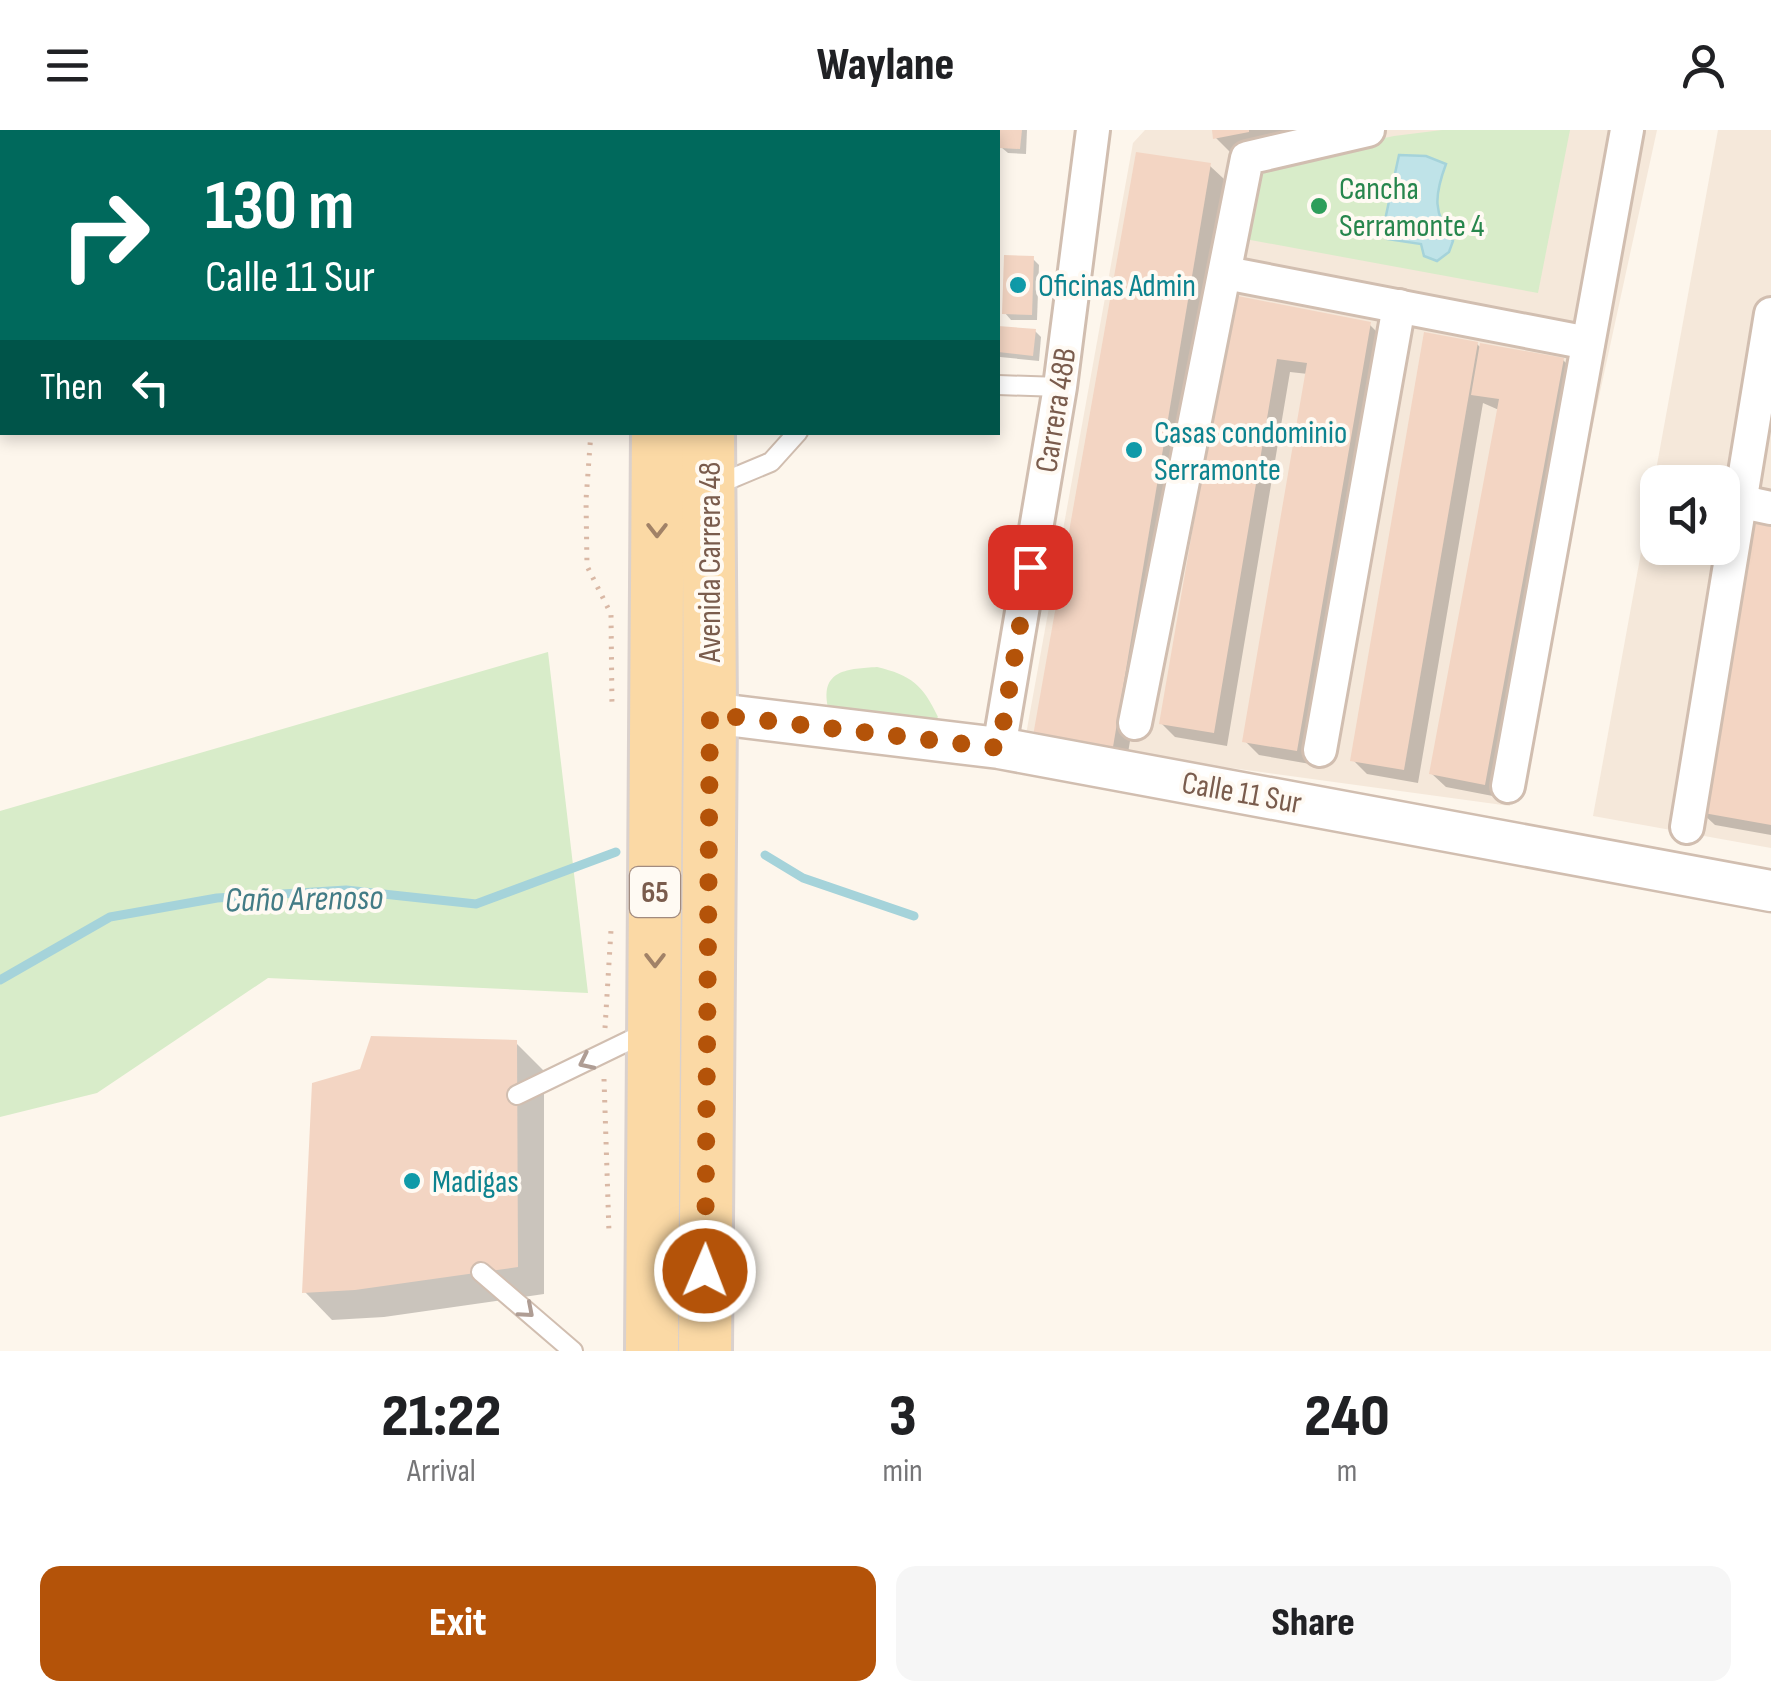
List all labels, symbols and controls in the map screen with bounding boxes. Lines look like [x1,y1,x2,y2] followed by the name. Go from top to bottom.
[40,38,95,93] icon: menu
[817,38,954,93] text: Waylane
[1676,38,1731,93] icon: person
[205,165,354,249] text: 130 m
[40,170,170,300] icon: right
[1339,170,1484,246] place label: Cancha Serramonte 4
[1308,195,1330,217] marker: Cancha Serramonte 4
[205,250,375,305] text: Calle 11 Sur
[1038,267,1196,306] place label: Oficinas Admin
[1007,274,1029,296] marker: Oficinas Admin
[1027,345,1086,475] street label: Carrera 48B
[123,360,178,415] icon: left
[40,365,103,410] text: Then
[1154,414,1347,490] place label: Casas condominio Serramonte
[1123,439,1145,461] marker: Casas condominio Serramonte
[691,462,730,663] street label: Avenida Carrera 48
[1640,465,1740,565] map controls
[1640,465,1740,565] button: sound
[646,522,668,538] one-way arrow
[988,525,1073,610] pin
[1003,540,1058,595] icon: arrive
[1179,764,1305,823] street label: Calle 11 Sur
[630,867,680,917] road number: 65
[224,877,384,922] water label: Caño Arenoso
[644,952,666,968] one-way arrow
[578,1049,596,1069] one-way arrow
[432,1163,519,1202] place label: Madigas
[401,1170,423,1192] marker: Madigas
[653,1219,757,1323] position arrow
[515,1300,534,1318] one-way arrow
[381,1381,501,1453] text: 21:22
[889,1381,917,1453] text: 3
[1304,1381,1390,1453] text: 240
[407,1452,476,1491] text: Arrival
[883,1452,923,1491] text: min
[1337,1452,1357,1491] text: m
[40,1566,876,1681] button: Exit
[896,1566,1731,1681] button: Share

